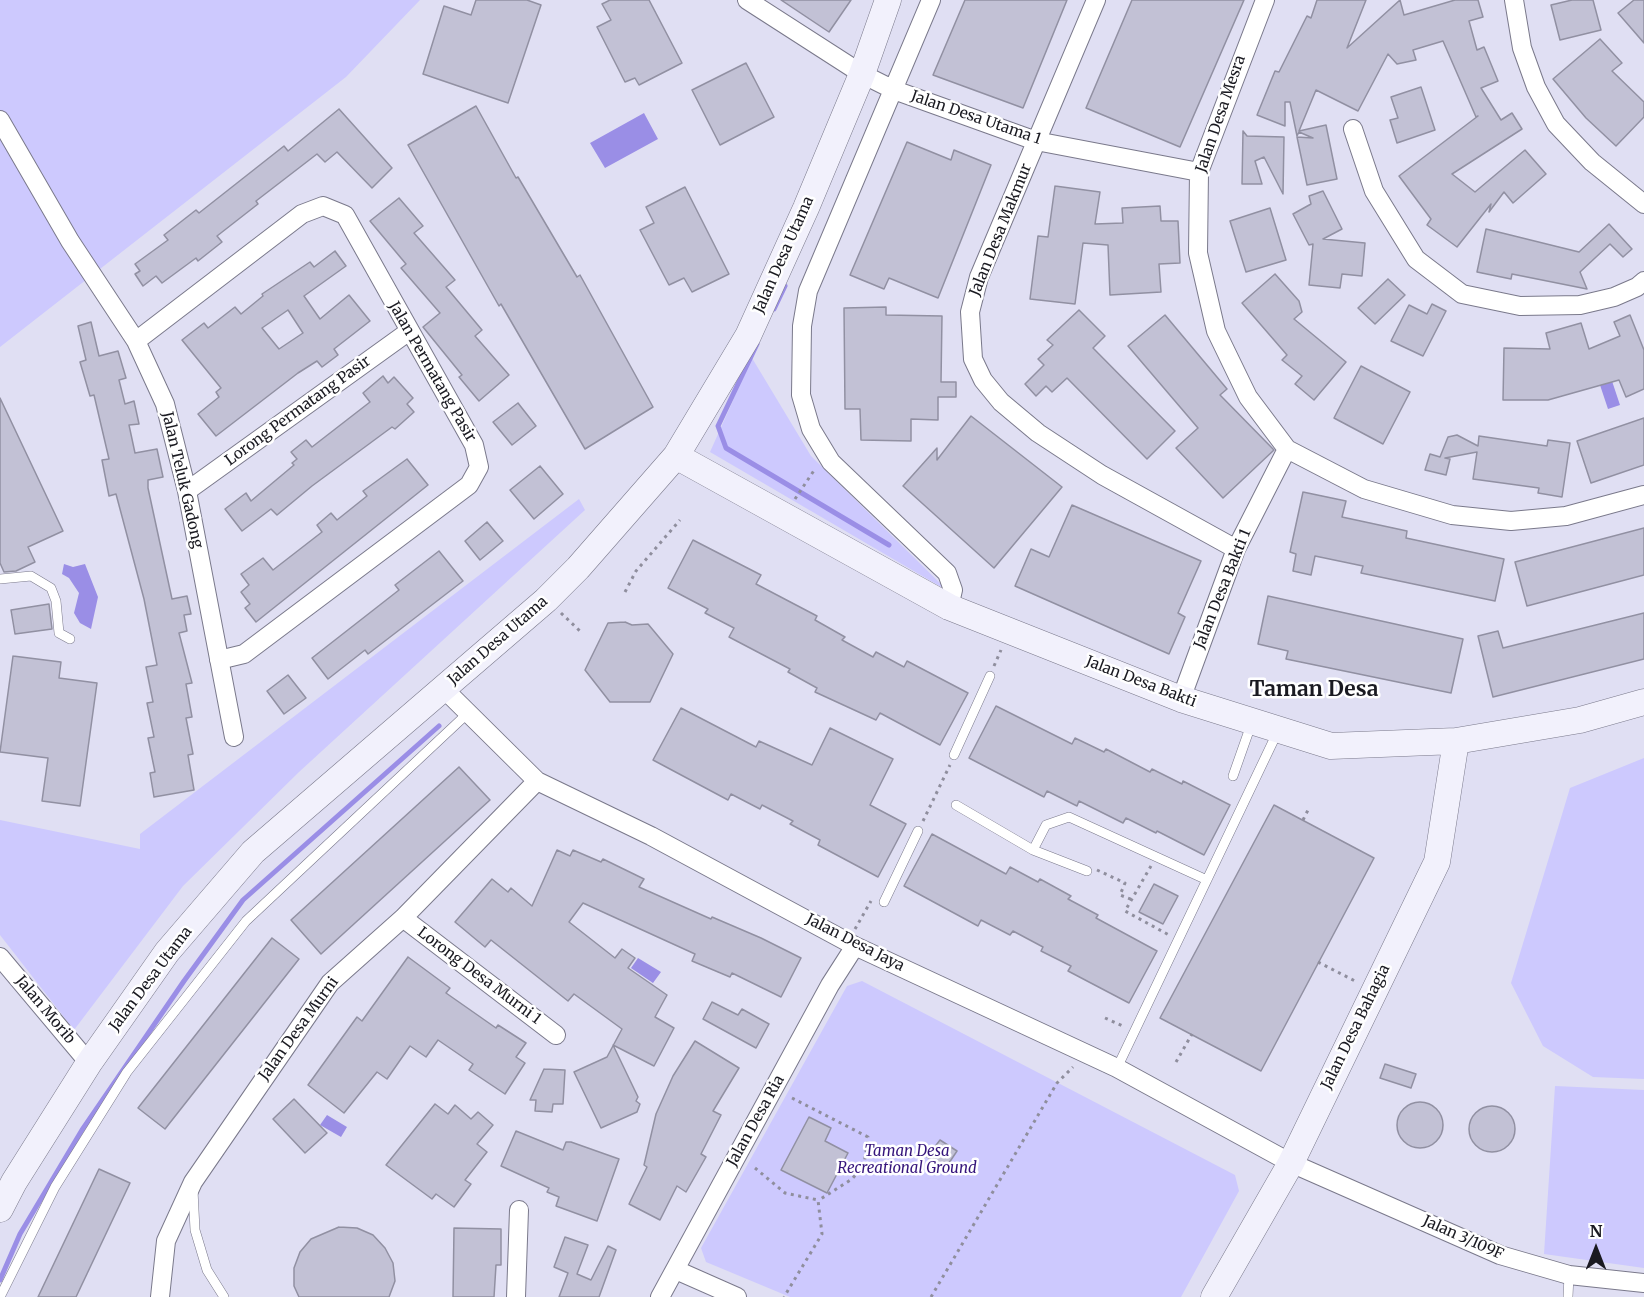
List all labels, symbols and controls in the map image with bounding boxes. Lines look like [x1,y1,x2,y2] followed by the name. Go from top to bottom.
[1193,53,1249,175] street label: Jalan Desa Mesra
[909,87,1043,149] street label: Jalan Desa Utama 1
[966,161,1036,299] street label: Jalan Desa Makmur
[750,194,818,316] street label: Jalan Desa Utama
[384,299,480,445] street label: Jalan Permatang Pasir
[222,352,374,470] street label: Lorong Permatang Pasir
[158,410,206,550] street label: Jalan Teluk Gadong
[1191,527,1255,651] street label: Jalan Desa Bakti 1
[445,593,551,689] street label: Jalan Desa Utama
[1083,653,1199,711] street label: Jalan Desa Bakti
[1250,677,1378,703] district label: Taman Desa
[803,911,907,975] street label: Jalan Desa Jaya
[106,923,196,1035] street label: Jalan Desa Utama
[414,924,544,1028] street label: Lorong Desa Murni 1
[1318,962,1394,1092] street label: Jalan Desa Bahagia
[11,972,79,1048] street label: Jalan Morib
[255,974,343,1084] street label: Jalan Desa Murni
[724,1072,788,1170] street label: Jalan Desa Ria
[837,1143,977,1178] park label: Taman Desa Recreational Ground
[1420,1212,1506,1264] street label: Jalan 3/109F
[1566,1219,1626,1279] north arrow
[1590,1221,1602,1241] text: N

